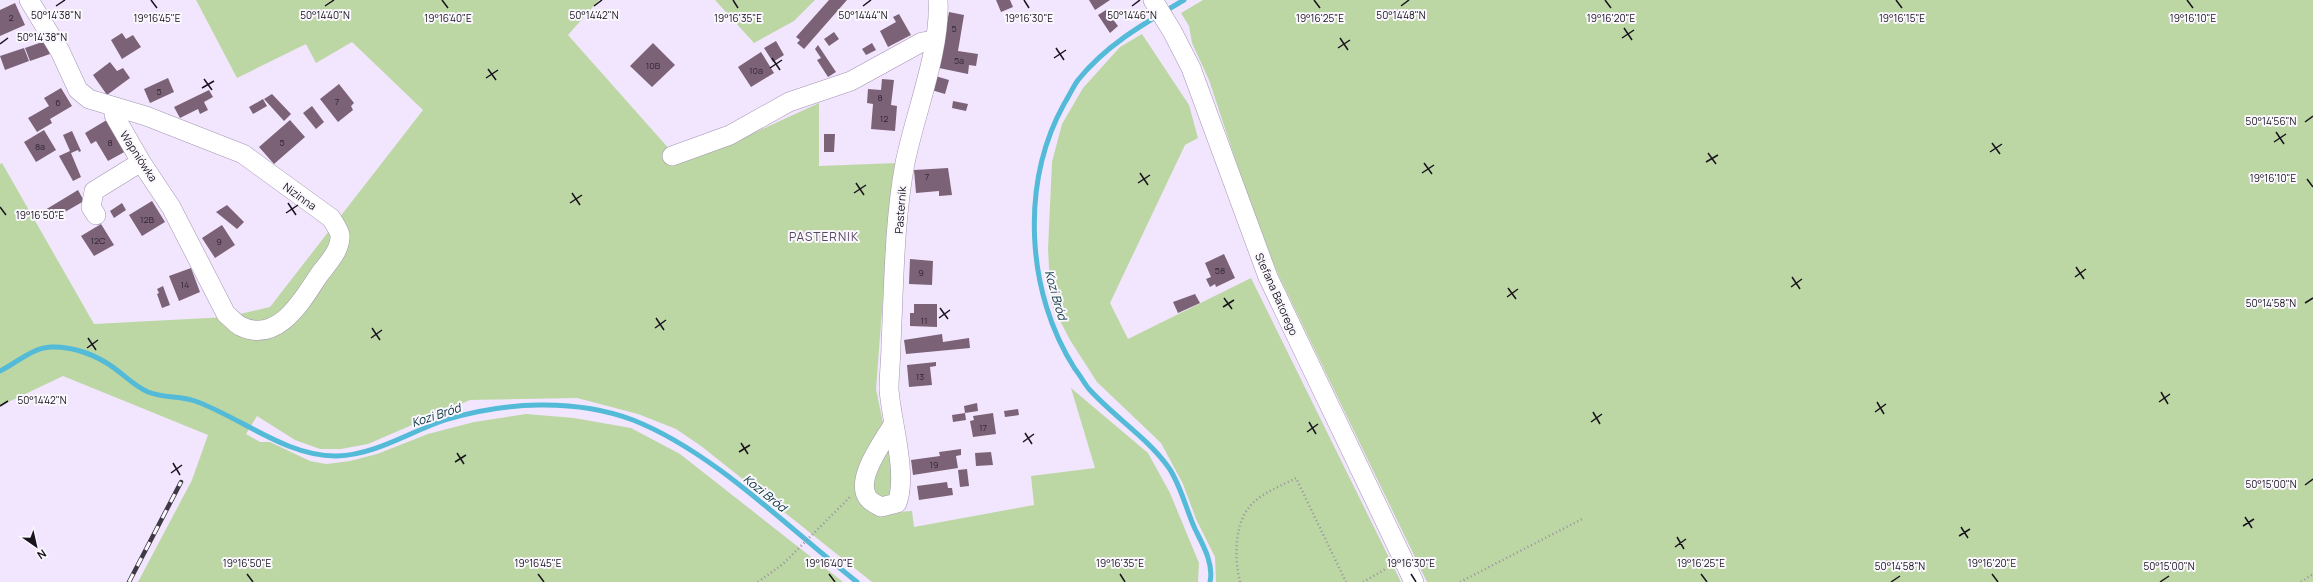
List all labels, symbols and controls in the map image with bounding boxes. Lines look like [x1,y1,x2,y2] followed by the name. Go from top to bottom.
[31,8,81,22] text: 50°14'38"N
[300,8,350,22] text: 50°14'40"N
[569,8,619,22] text: 50°14'42"N
[838,8,888,22] text: 50°14'44"N
[1107,8,1157,22] text: 50°14'46"N
[1376,8,1426,22] text: 50°14'48"N
[8,11,14,24] house number: 2
[134,11,181,25] text: 19°16'45"E
[424,11,472,25] text: 19°16'40"E
[714,11,762,25] text: 19°16'35"E
[1005,11,1053,25] text: 19°16'30"E
[1296,11,1344,25] text: 19°16'25"E
[1587,11,1635,25] text: 19°16'20"E
[1879,11,1925,25] text: 19°16'15"E
[2170,11,2217,25] text: 19°16'10"E
[951,22,957,35] house number: 5
[17,30,67,44] text: 50°14'38"N
[954,54,964,67] house number: 5a
[646,59,661,72] house number: 10B
[749,64,763,77] house number: 10a
[156,85,162,98] house number: 5
[877,91,883,104] house number: 8
[335,95,340,108] house number: 7
[55,96,61,109] house number: 6
[880,112,888,125] house number: 12
[2246,114,2297,128] text: 50°14'56"N
[117,128,161,184] street label: Wapniówka
[107,136,113,149] house number: 8
[279,136,285,149] house number: 5
[35,140,45,153] house number: 8a
[925,170,930,183] house number: 7
[2250,171,2297,185] text: 19°16'10"E
[280,179,320,213] street label: Nizinna
[891,185,909,234] street label: Pasternik
[16,208,64,222] text: 19°16'50"E
[140,213,155,226] house number: 12B
[789,228,859,245] district label: PASTERNIK
[90,234,106,247] house number: 12C
[216,235,222,248] house number: 9
[1252,250,1302,338] street label: Stefana Batorego
[1215,264,1225,277] house number: 58
[918,266,924,279] house number: 9
[1041,268,1072,324] water label: Kozi Bród
[181,278,189,291] house number: 14
[2246,296,2296,310] text: 50°14'58"N
[920,314,928,327] house number: 11
[916,370,924,383] house number: 13
[17,393,67,407] text: 50°14'42"N
[409,398,465,431] water label: Kozi Bród
[979,421,987,434] house number: 17
[929,458,939,471] house number: 19
[740,470,792,517] water label: Kozi Bród
[2245,477,2297,491] text: 50°15'00"N
[16,526,56,566] north arrow
[34,546,49,563] text: N
[223,556,271,570] text: 19°16'50"E
[515,556,562,570] text: 19°16'45"E
[805,556,853,570] text: 19°16'40"E
[1096,556,1144,570] text: 19°16'35"E
[1387,556,1435,570] text: 19°16'30"E
[1677,556,1725,570] text: 19°16'25"E
[1968,556,2016,570] text: 19°16'20"E
[1875,559,1925,573] text: 50°14'58"N
[2143,559,2195,573] text: 50°15'00"N

